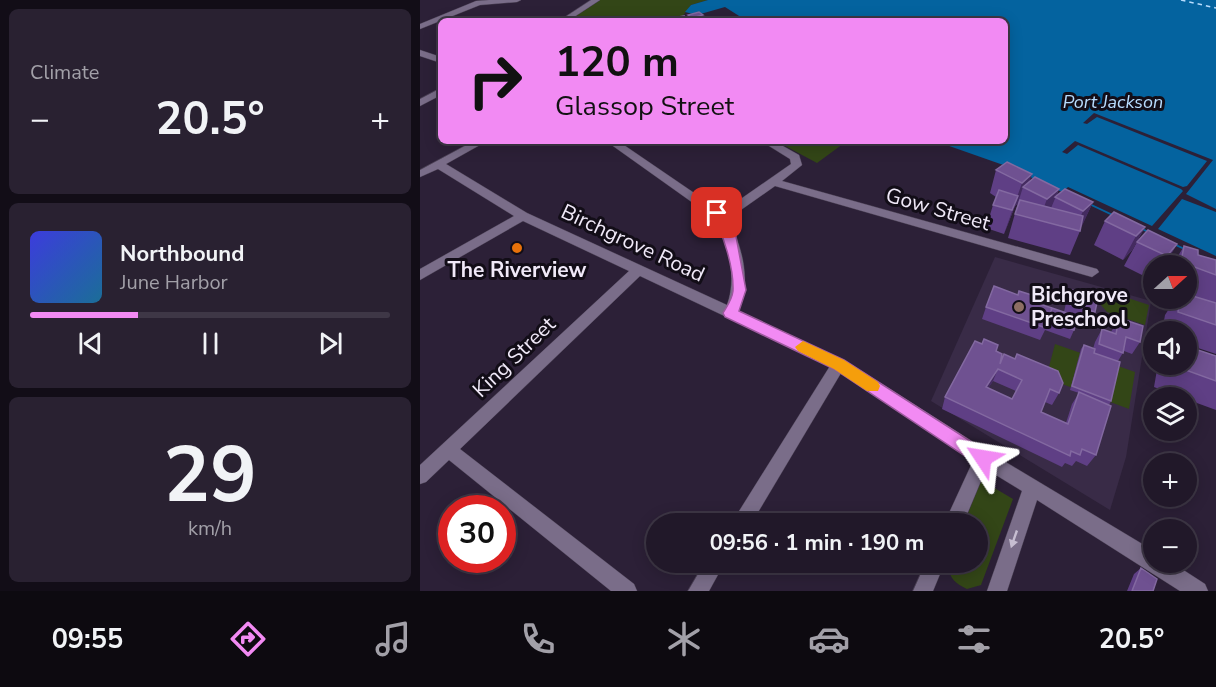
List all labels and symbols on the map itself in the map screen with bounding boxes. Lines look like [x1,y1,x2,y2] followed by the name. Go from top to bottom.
[1063,90,1163,114] water label: Port Jackson
[883,181,994,237] street label: Gow Street
[691,187,742,238] pin
[557,197,709,289] street label: Birchgrove Road
[510,241,524,255] marker: The Riverview
[1143,255,1197,309] north arrow
[448,256,586,284] place label: The Riverview
[1031,281,1128,333] place label: Bichgrove Preschool
[1012,300,1026,314] marker: Bichgrove Preschool
[467,310,562,404] street label: King Street
[951,426,1015,490] position arrow
[438,495,516,573] speed limit sign: 30
[1009,530,1019,548] one-way arrow

